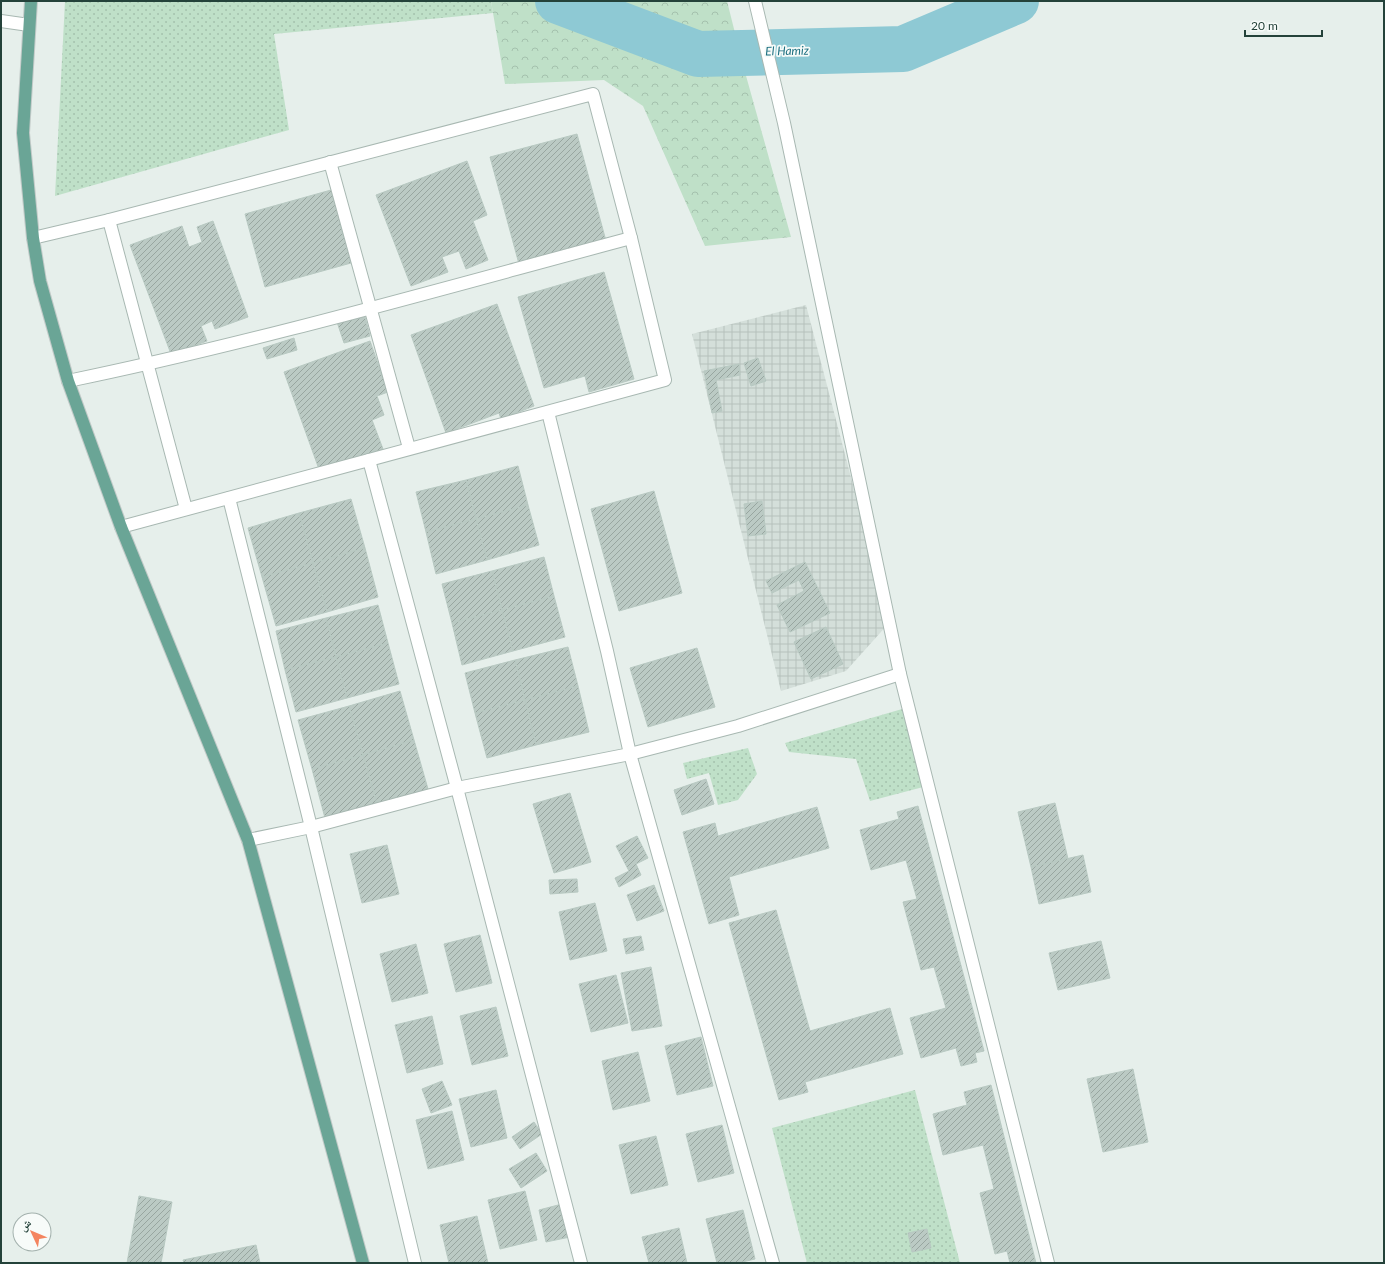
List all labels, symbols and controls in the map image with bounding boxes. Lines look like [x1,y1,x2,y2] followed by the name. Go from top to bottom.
[1245,12,1322,38] scale bar
[1251,18,1278,33] text: 20 m
[765,43,810,58] water label: El Hamiz
[12,1212,52,1252] north arrow
[16,1216,35,1235] text: ش

